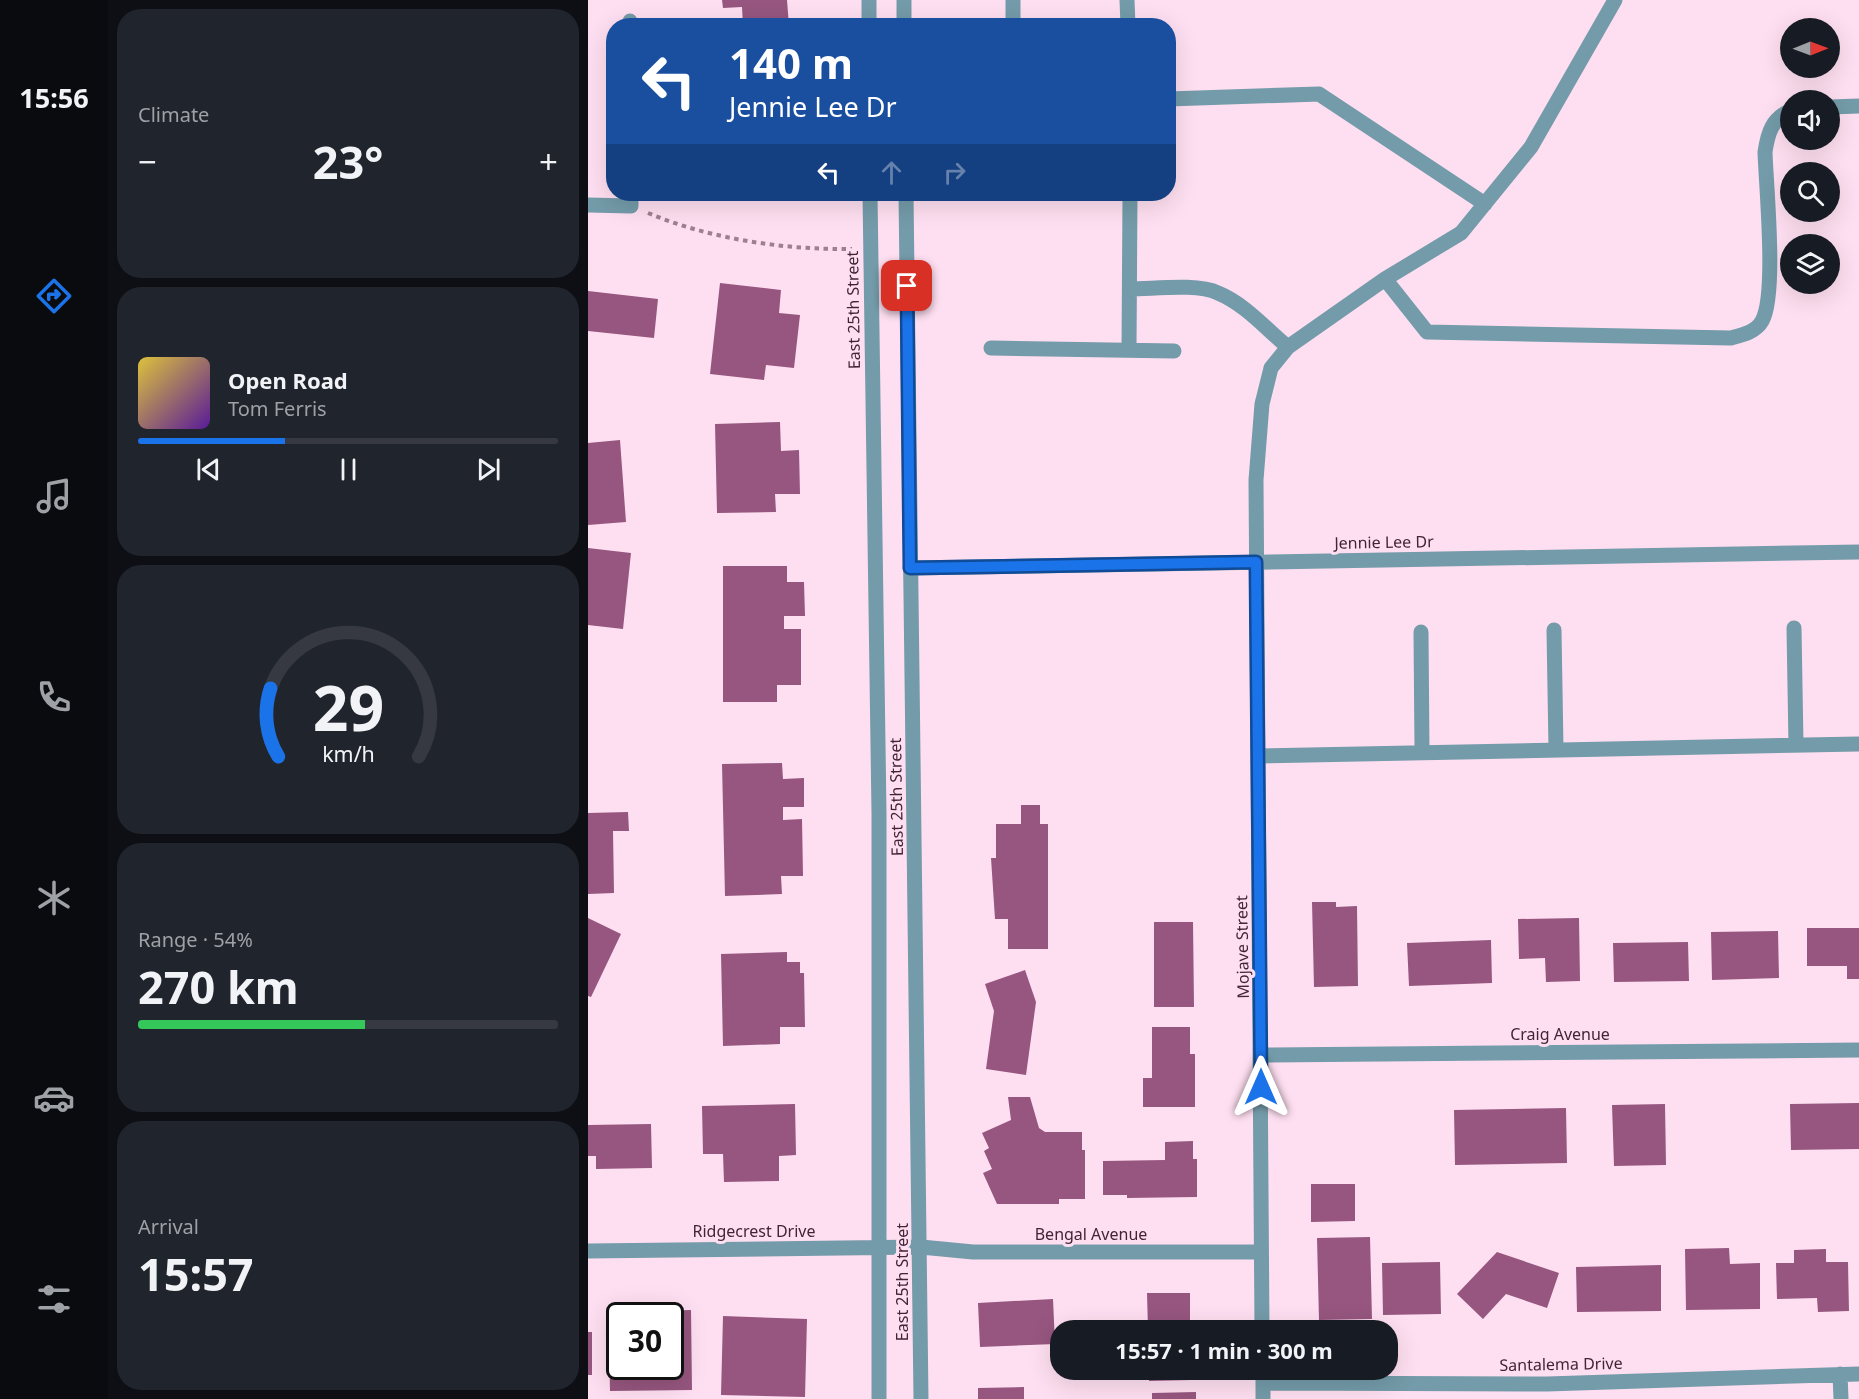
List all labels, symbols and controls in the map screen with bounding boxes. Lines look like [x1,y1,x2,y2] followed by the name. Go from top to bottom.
[1780,18,1840,78] north arrow
[1780,18,1840,294] map controls
[729,34,853,91] text: 140 m
[630,42,708,120] icon: left
[19,79,89,116] text: 15:56
[729,88,897,125] text: Jennie Lee Dr
[1780,90,1840,150] button: sound
[138,101,209,128] text: Climate
[313,131,383,192] text: 23°
[138,139,157,184] text: −
[539,139,558,184] text: +
[812,156,845,189] icon: left
[875,156,908,189] icon: ahead
[938,156,971,189] icon: right
[1780,162,1840,222] button: search
[1780,234,1840,294] button: layers
[841,250,865,369] street label: East 25th Street
[881,260,932,311] pin
[890,269,923,302] icon: arrive
[33,275,75,317] icon: directions
[228,365,348,395] text: Open Road
[228,395,327,422] text: Tom Ferris
[192,453,225,486] icon: previous
[332,453,365,486] icon: pause
[472,453,505,486] icon: next
[33,475,75,517] icon: music
[1332,530,1434,554] street label: Jennie Lee Dr
[312,664,384,749] text: 29
[33,676,75,718] icon: phone
[884,737,908,856] street label: East 25th Street
[322,739,374,768] text: km/h
[33,877,75,919] icon: climate
[1230,895,1254,999] street label: Mojave Street
[138,926,253,953] text: Range · 54%
[138,956,299,1017] text: 270 km
[1510,1023,1610,1045] street label: Craig Avenue
[1229,1055,1293,1119] position arrow
[33,1077,75,1119] icon: car
[138,1213,199,1240] text: Arrival
[693,1220,815,1242] street label: Ridgecrest Drive
[891,1223,913,1341] street label: East 25th Street
[1035,1223,1147,1245] street label: Bengal Avenue
[138,1243,254,1304] text: 15:57
[33,1278,75,1320] icon: filters
[606,1302,684,1380] speed limit sign: 30
[1115,1335,1333,1365] text: 15:57 · 1 min · 300 m
[1499,1352,1623,1376] street label: Santalema Drive

